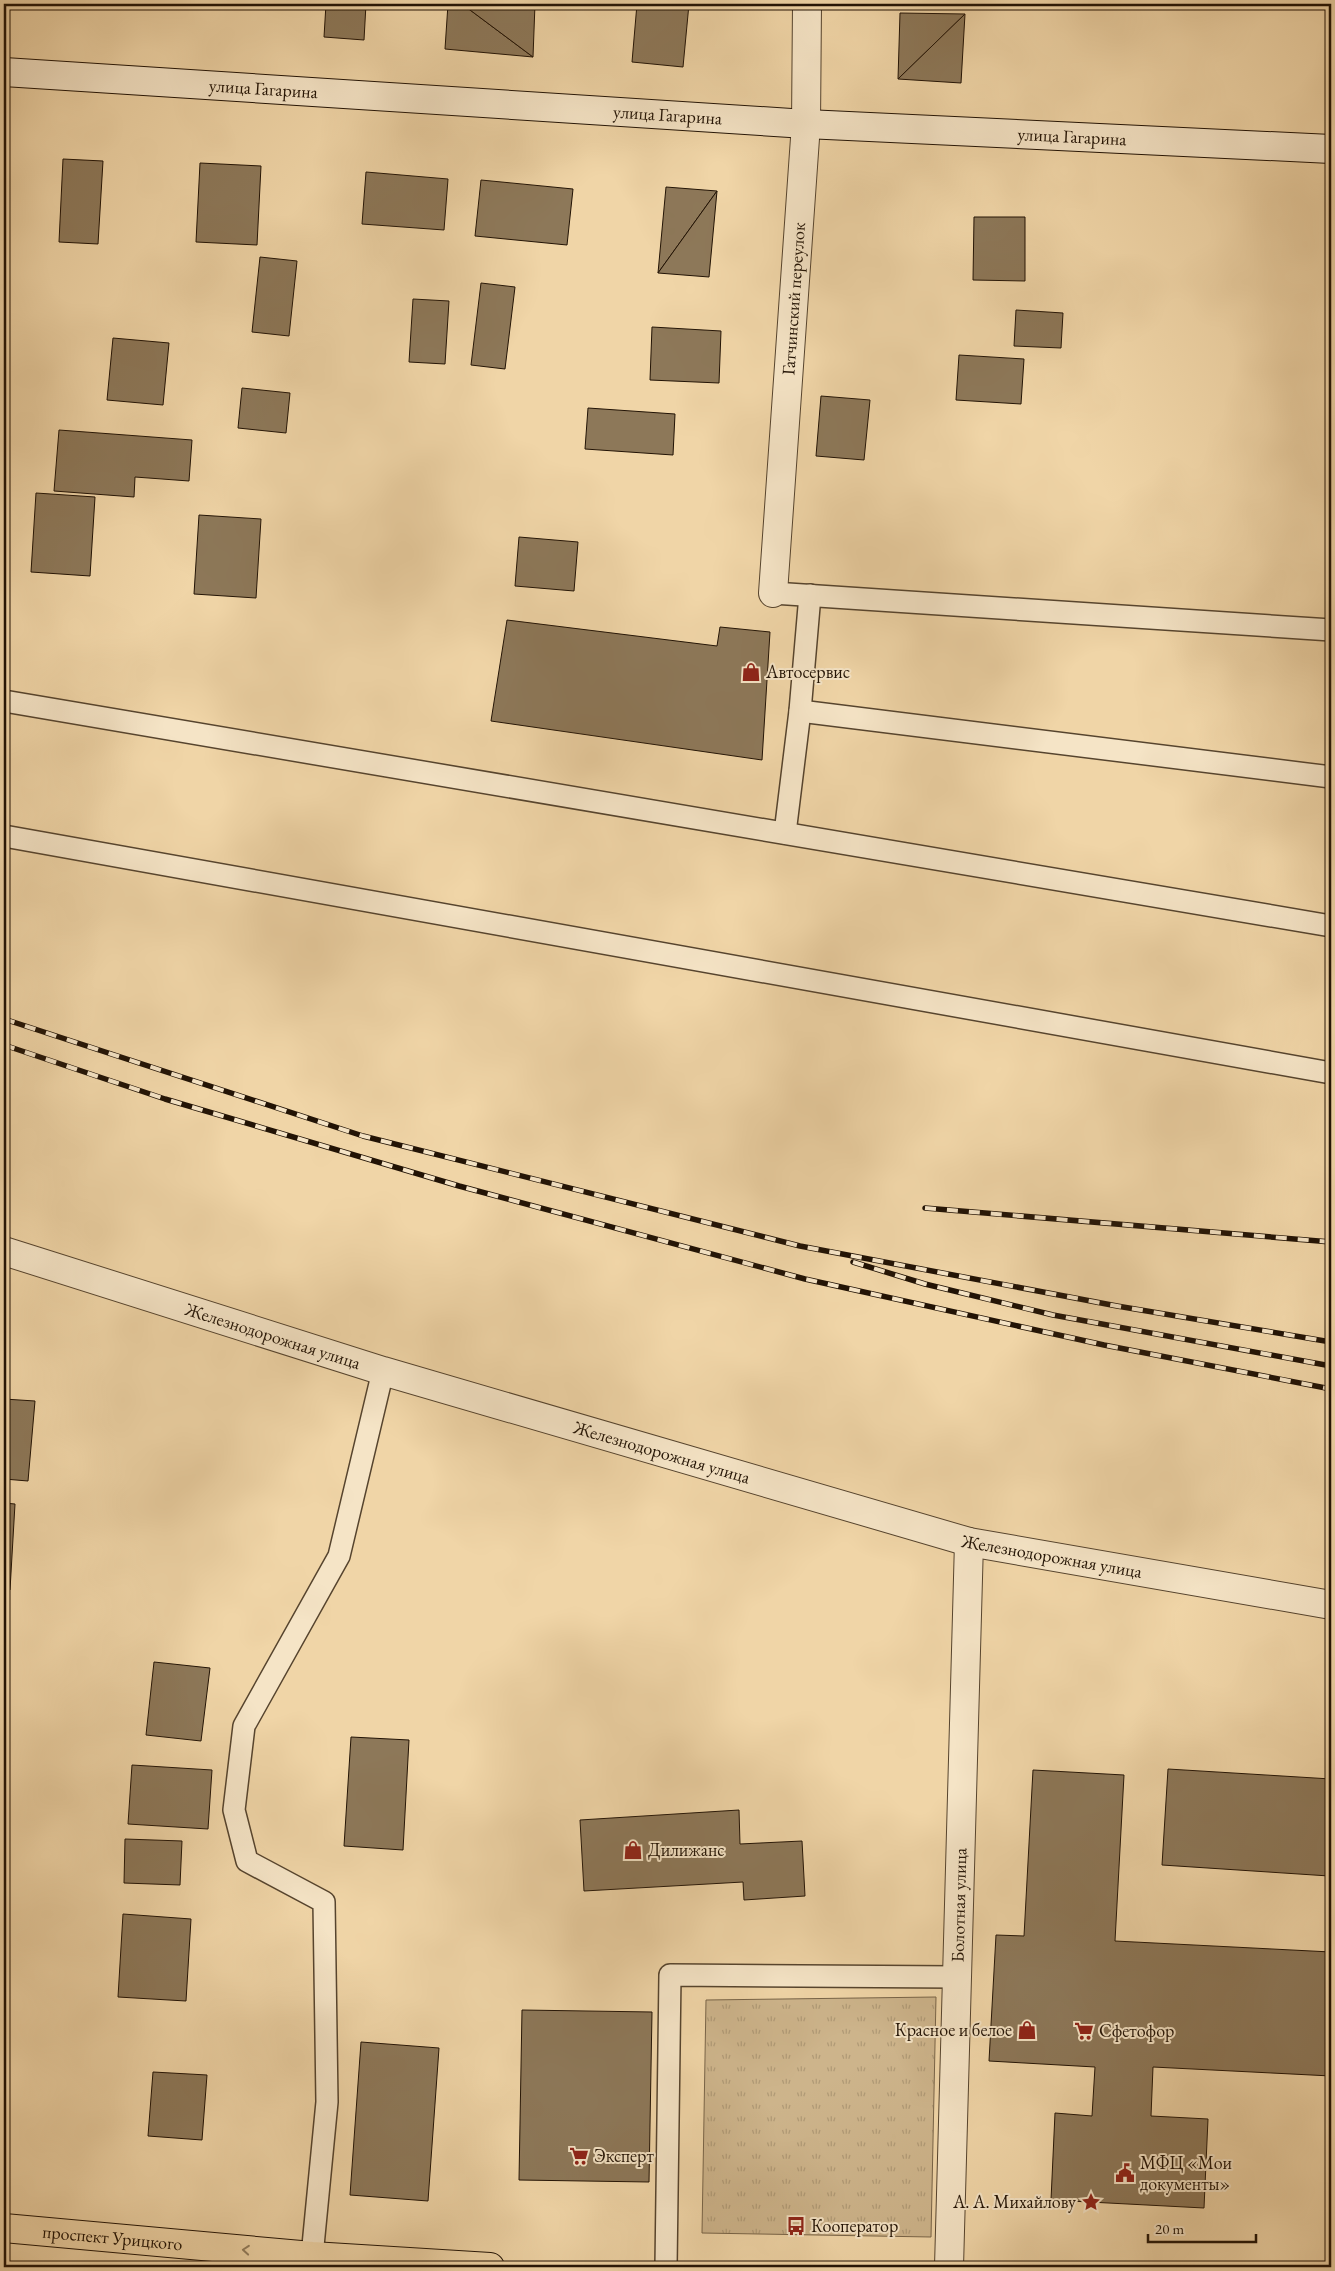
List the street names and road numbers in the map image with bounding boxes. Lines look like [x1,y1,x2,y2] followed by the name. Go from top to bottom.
[208,73,320,103] street label: улица Гагарина
[612,100,724,130] street label: улица Гагарина
[1017,122,1128,150] street label: улица Гагарина
[776,221,810,376] street label: Гатчинский переулок
[181,1297,364,1374] street label: Железнодорожная улица
[570,1415,754,1489] street label: Железнодорожная улица
[959,1529,1145,1583] street label: Железнодорожная улица
[945,1847,972,1963] street label: Болотная улица
[42,2220,184,2255] street label: проспект Урицкого

